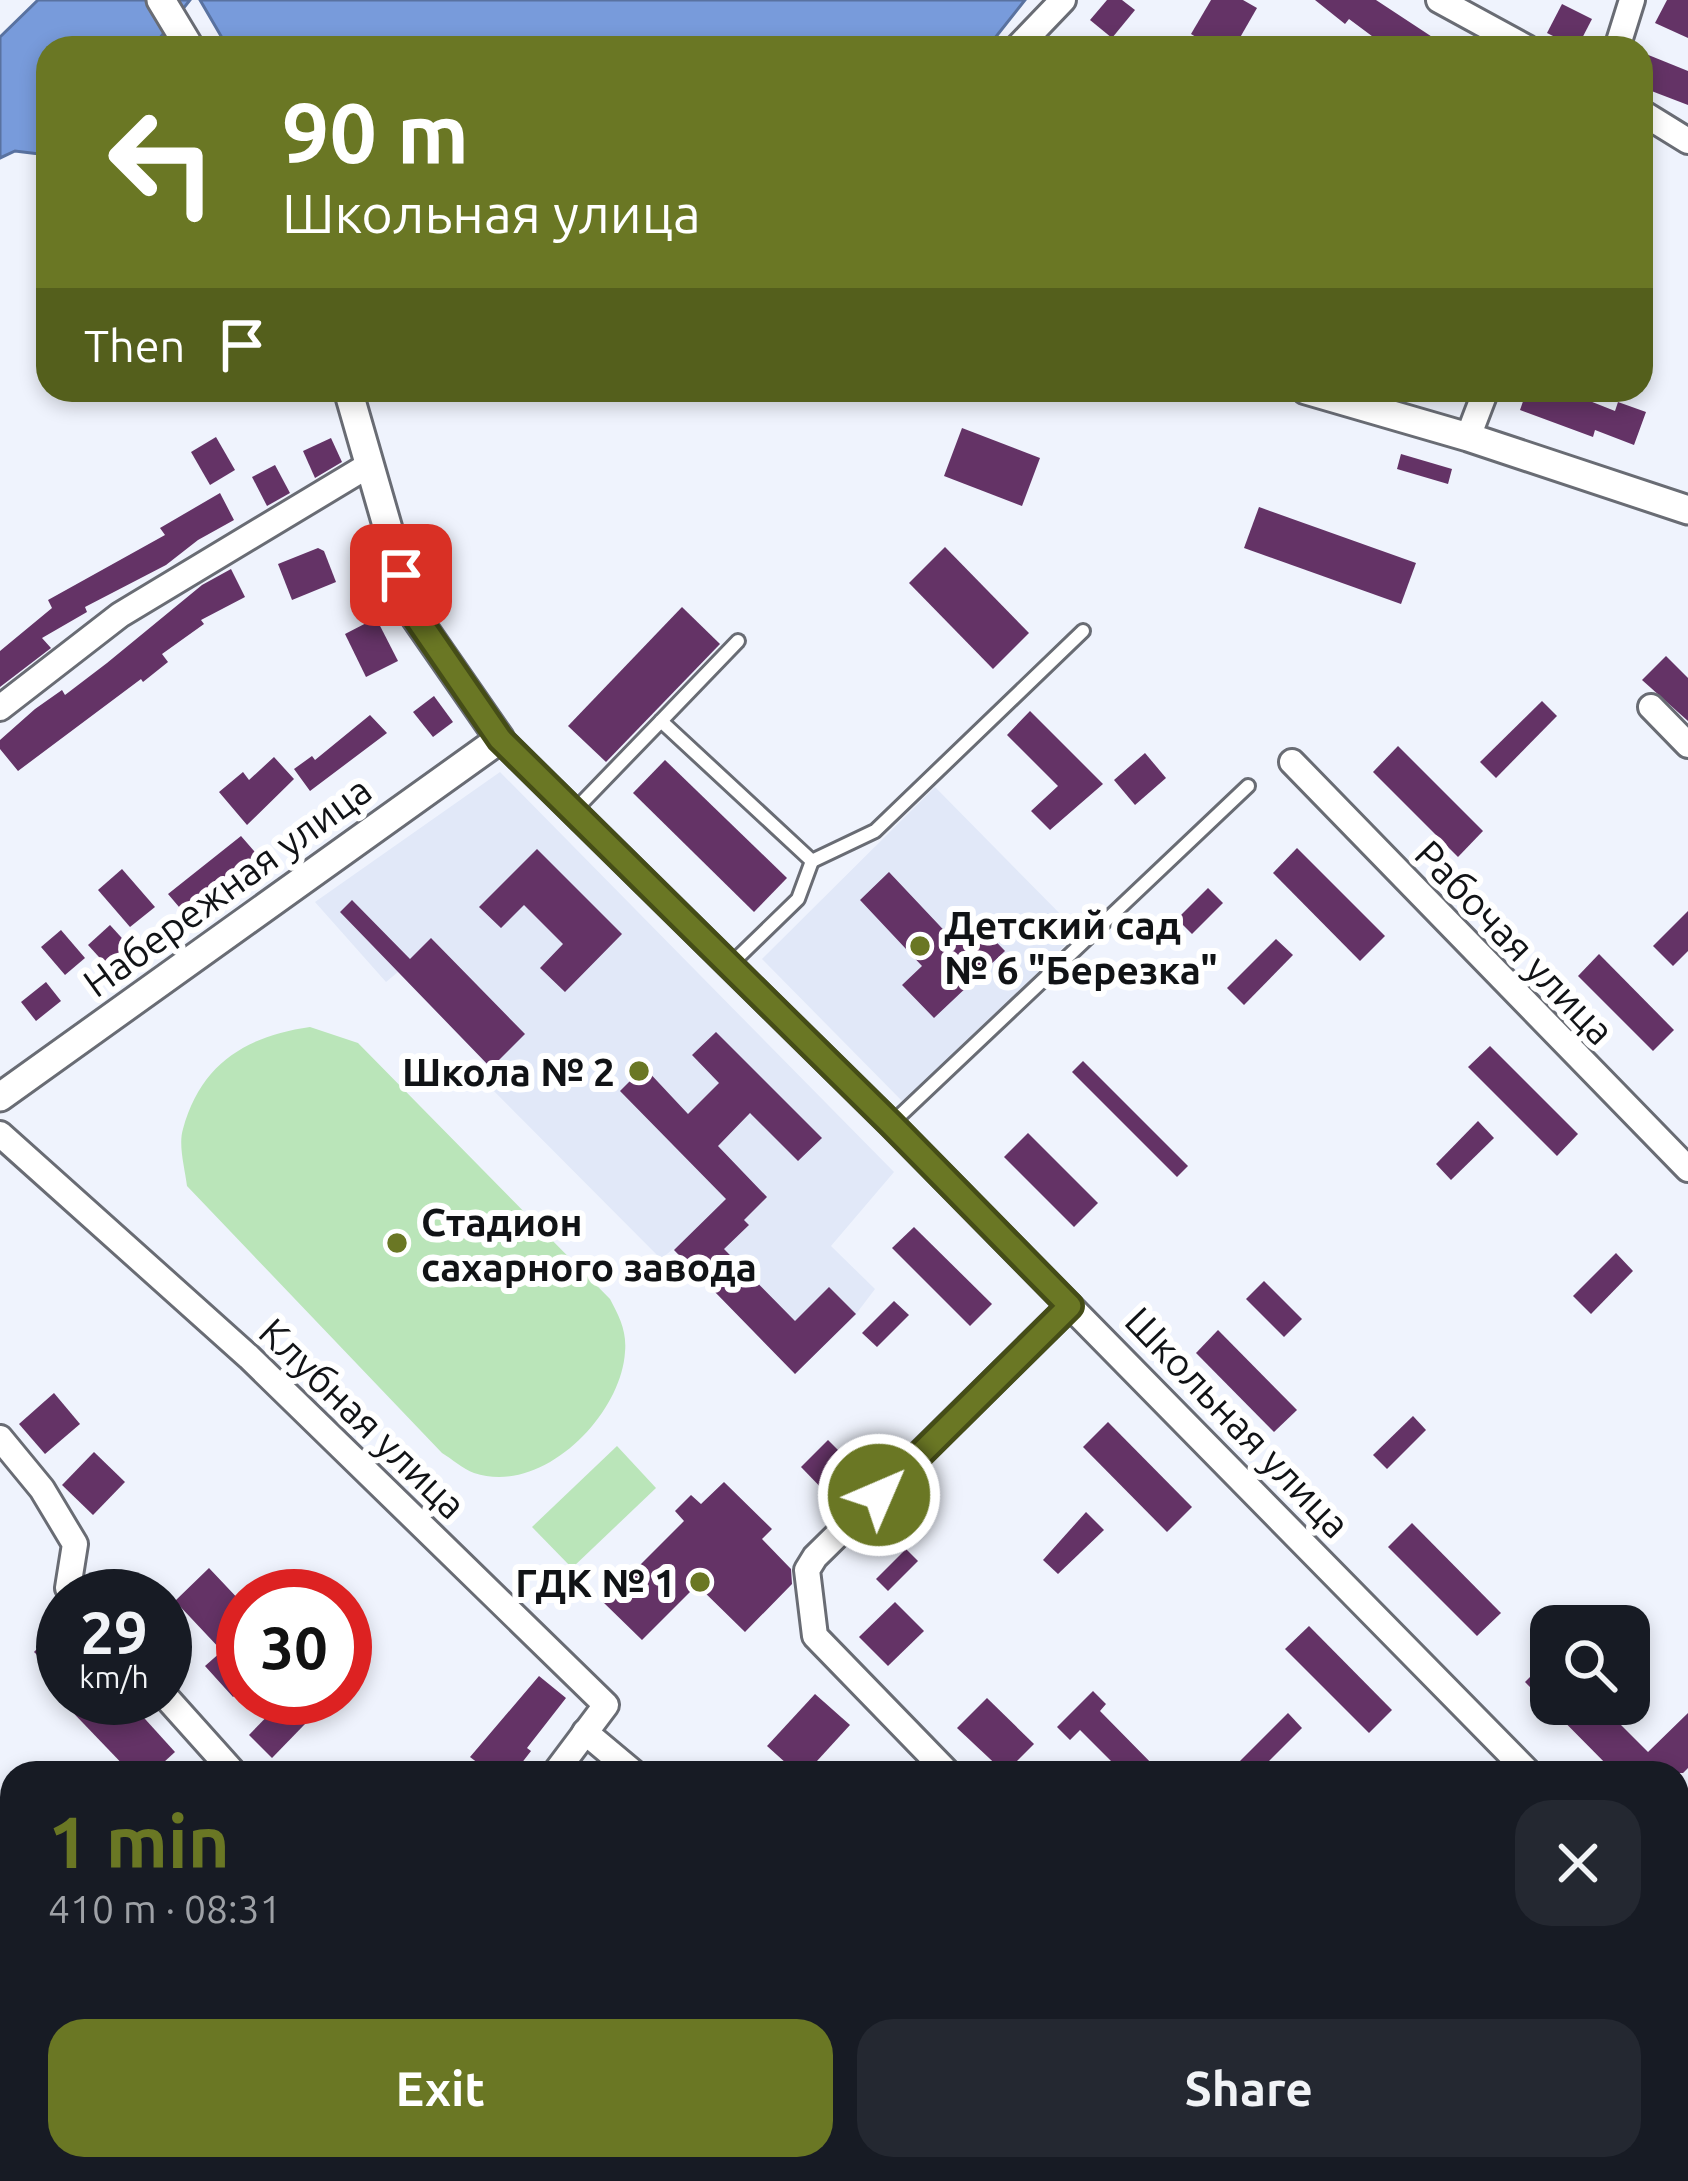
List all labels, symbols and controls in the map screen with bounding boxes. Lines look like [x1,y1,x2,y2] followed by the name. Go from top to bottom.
[84,84,240,240] icon: left
[282,85,469,179] text: 90 m
[282,183,701,243] text: Школьная улица
[209,312,275,378] icon: arrive
[84,320,185,371] text: Then
[350,524,452,626] pin
[368,542,434,608] icon: arrive
[75,767,379,1005] street label: Набережная улица
[1407,831,1623,1053] street label: Рабочая улица
[944,903,1218,991] place label: Детский сад № 6 "Березка"
[907,933,933,959] marker: Детский сад № 6 "Березка"
[402,1050,615,1093] place label: Школа № 2
[626,1058,652,1084] marker: Школа № 2
[421,1200,757,1288] place label: Стадион сахарного завода
[384,1230,410,1256] marker: Стадион сахарного завода
[1117,1298,1359,1546] street label: Школьная улица
[251,1309,475,1527] street label: Клубная улица
[816,1432,942,1558] position arrow
[515,1561,676,1604] place label: ГДК № 1
[216,1569,372,1725] speed limit sign: 30
[687,1569,713,1595] marker: ГДК № 1
[80,1598,148,1665] text: 29
[1530,1605,1650,1725] map controls
[1530,1605,1650,1725] button: search
[79,1660,149,1694] text: km/h
[1515,1800,1641,1926] button: close
[48,1801,230,1882] text: 1 min
[48,1887,282,1930] text: 410 m · 08:31
[48,2019,833,2157] button: Exit
[857,2019,1641,2157] button: Share

